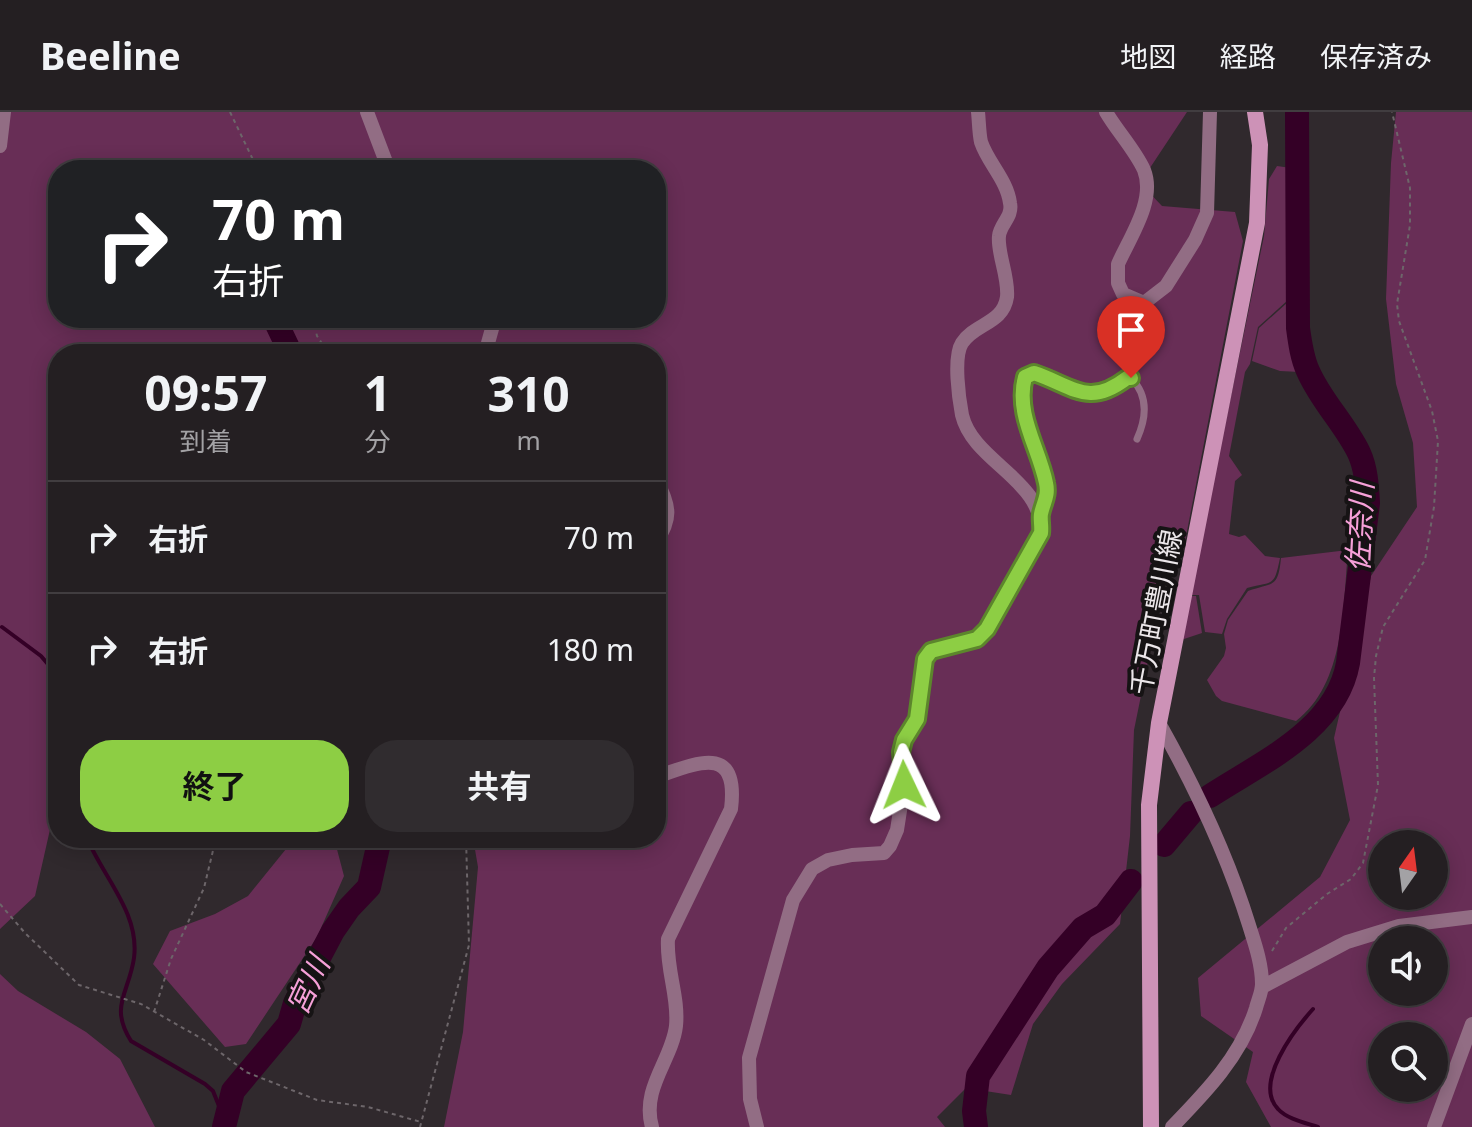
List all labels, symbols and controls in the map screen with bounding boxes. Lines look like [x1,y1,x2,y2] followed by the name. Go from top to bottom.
[40,29,181,81] text: Beeline
[1120,37,1176,75] text: 地図
[1220,37,1276,75] text: 経路
[1320,37,1432,75] text: 保存済み
[212,180,345,256] text: 70 m
[80,192,184,296] icon: right
[212,256,284,305] text: 右折
[1097,296,1165,378] pin
[1109,308,1153,352] icon: arrive
[144,360,268,425] text: 09:57
[364,360,391,425] text: 1
[487,361,570,426] text: 310
[516,422,541,458] text: m
[180,423,232,459] text: 到着
[364,423,390,459] text: 分
[1336,478,1382,573] water label: 佐奈川
[80,515,124,559] icon: right
[564,517,634,558] text: 70 m
[148,518,208,559] text: 右折
[1120,526,1190,698] street label: 千万町豊川線
[80,627,124,671] icon: right
[547,629,634,670] text: 180 m
[148,630,208,671] text: 右折
[80,740,349,832] button: 終了
[365,740,634,832] button: 共有
[862,743,946,827] position arrow
[1368,830,1448,910] north arrow
[1368,830,1448,1102] map controls
[1368,926,1448,1006] button: sound
[276,946,340,1021] water label: 宮川
[1368,1022,1448,1102] button: search

